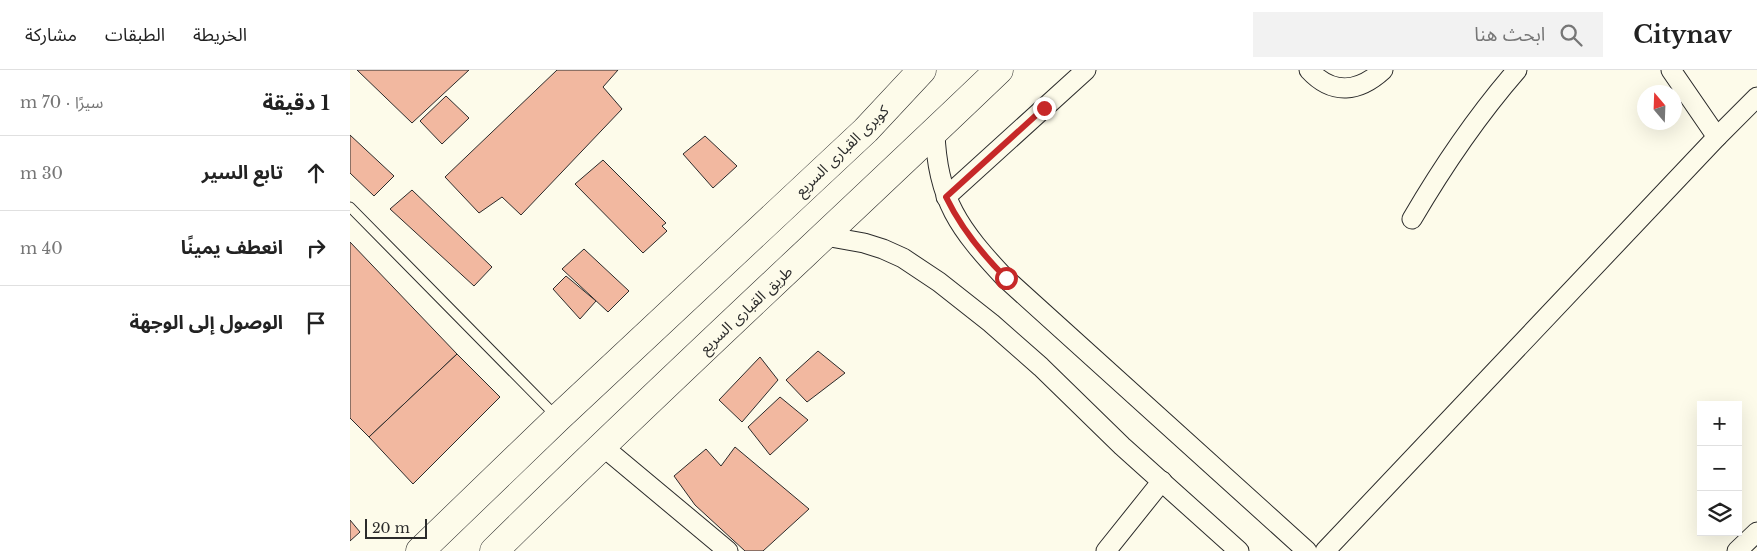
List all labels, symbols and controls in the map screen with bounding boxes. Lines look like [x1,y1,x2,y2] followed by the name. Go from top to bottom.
[1253,12,1603,57] search box
[1633,20,1732,49] text: Citynav
[1557,21,1585,49] icon: search
[1474,23,1545,46] text: ابحث هنا
[25,24,77,46] text: مشاركة
[105,24,165,46] text: الطبقات
[193,24,247,46] text: الخريطة
[1637,85,1682,130] north arrow
[262,90,330,116] text: 1 دقيقة
[20,92,103,112] text: سيرًا · 70 m
[1033,97,1056,120] route end
[791,101,895,202] street label: كوبرى القبارى السريع
[302,159,330,187] icon: ahead
[202,161,283,184] text: تابع السير
[20,163,63,183] text: 30 m
[302,234,330,262] icon: right
[181,236,283,259] text: انعطف يمينًا
[20,238,63,258] text: 40 m
[695,262,798,360] street label: طريق القبارى السريع
[995,267,1018,290] route start
[302,309,330,337] icon: arrive
[129,311,283,334] text: الوصول إلى الوجهة
[1697,401,1742,536] map controls
[1697,401,1742,446] button: +
[1697,446,1742,491] button: −
[1697,491,1742,536] button: layers
[365,516,428,539] scale bar
[372,519,410,537] text: 20 m

